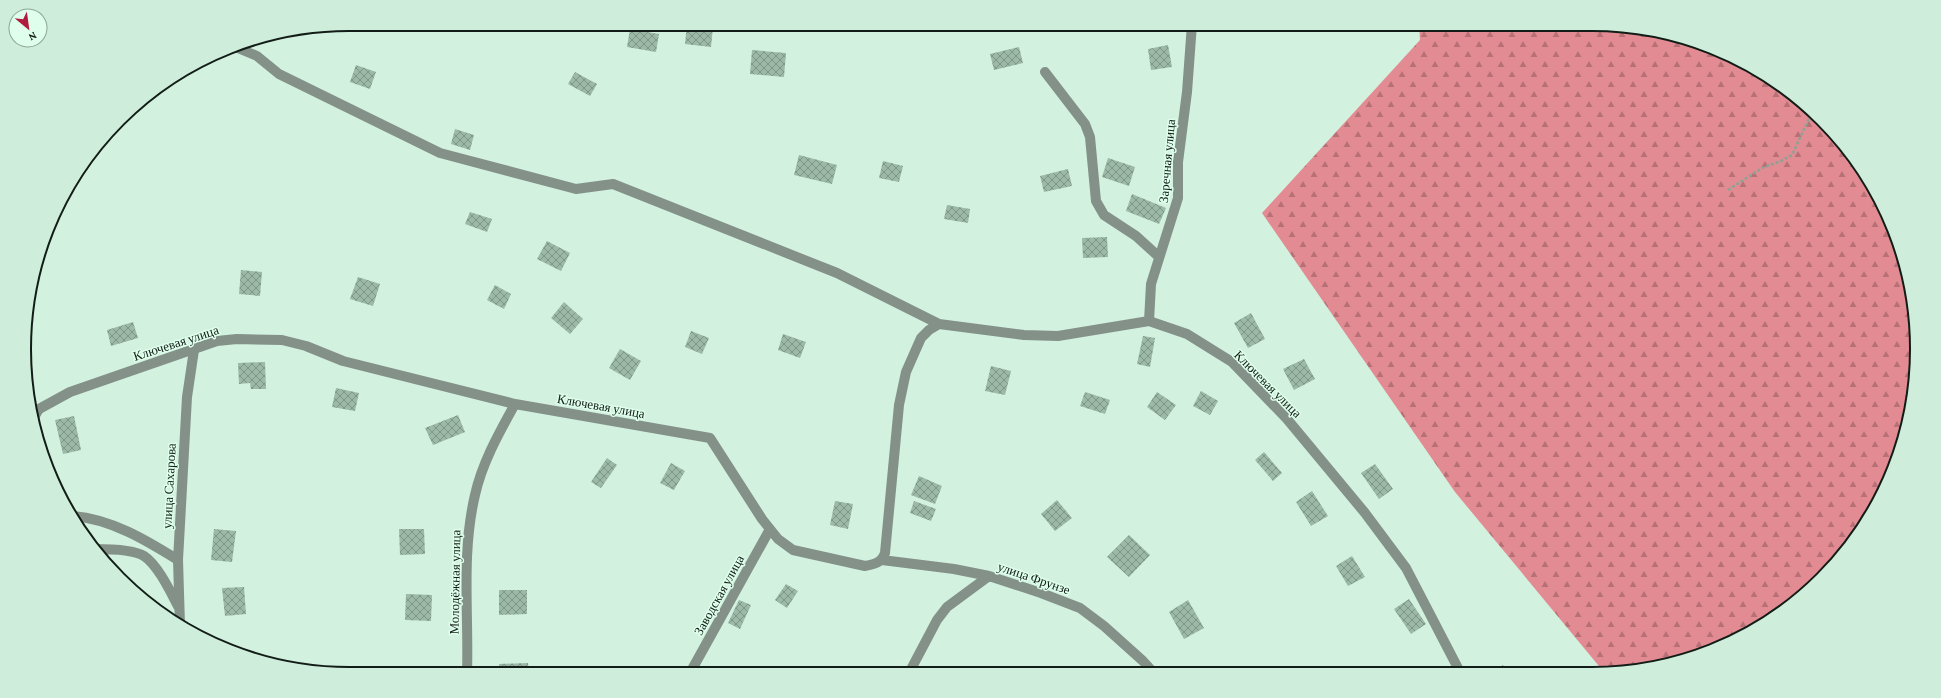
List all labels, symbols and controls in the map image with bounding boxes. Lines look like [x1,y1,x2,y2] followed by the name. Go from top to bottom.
[8,8,48,48] north arrow
[26,30,39,44] text: N
[1156,118,1178,204] street label: Заречная улица
[131,322,221,364] street label: Ключевая улица
[1231,347,1305,421] street label: Ключевая улица
[556,391,646,421] street label: Ключевая улица
[159,443,179,529] street label: улица Сахарова
[447,529,463,635] street label: Молодёжная улица
[691,552,747,638] street label: Заводская улица
[996,559,1072,597] street label: улица Фрунзе

